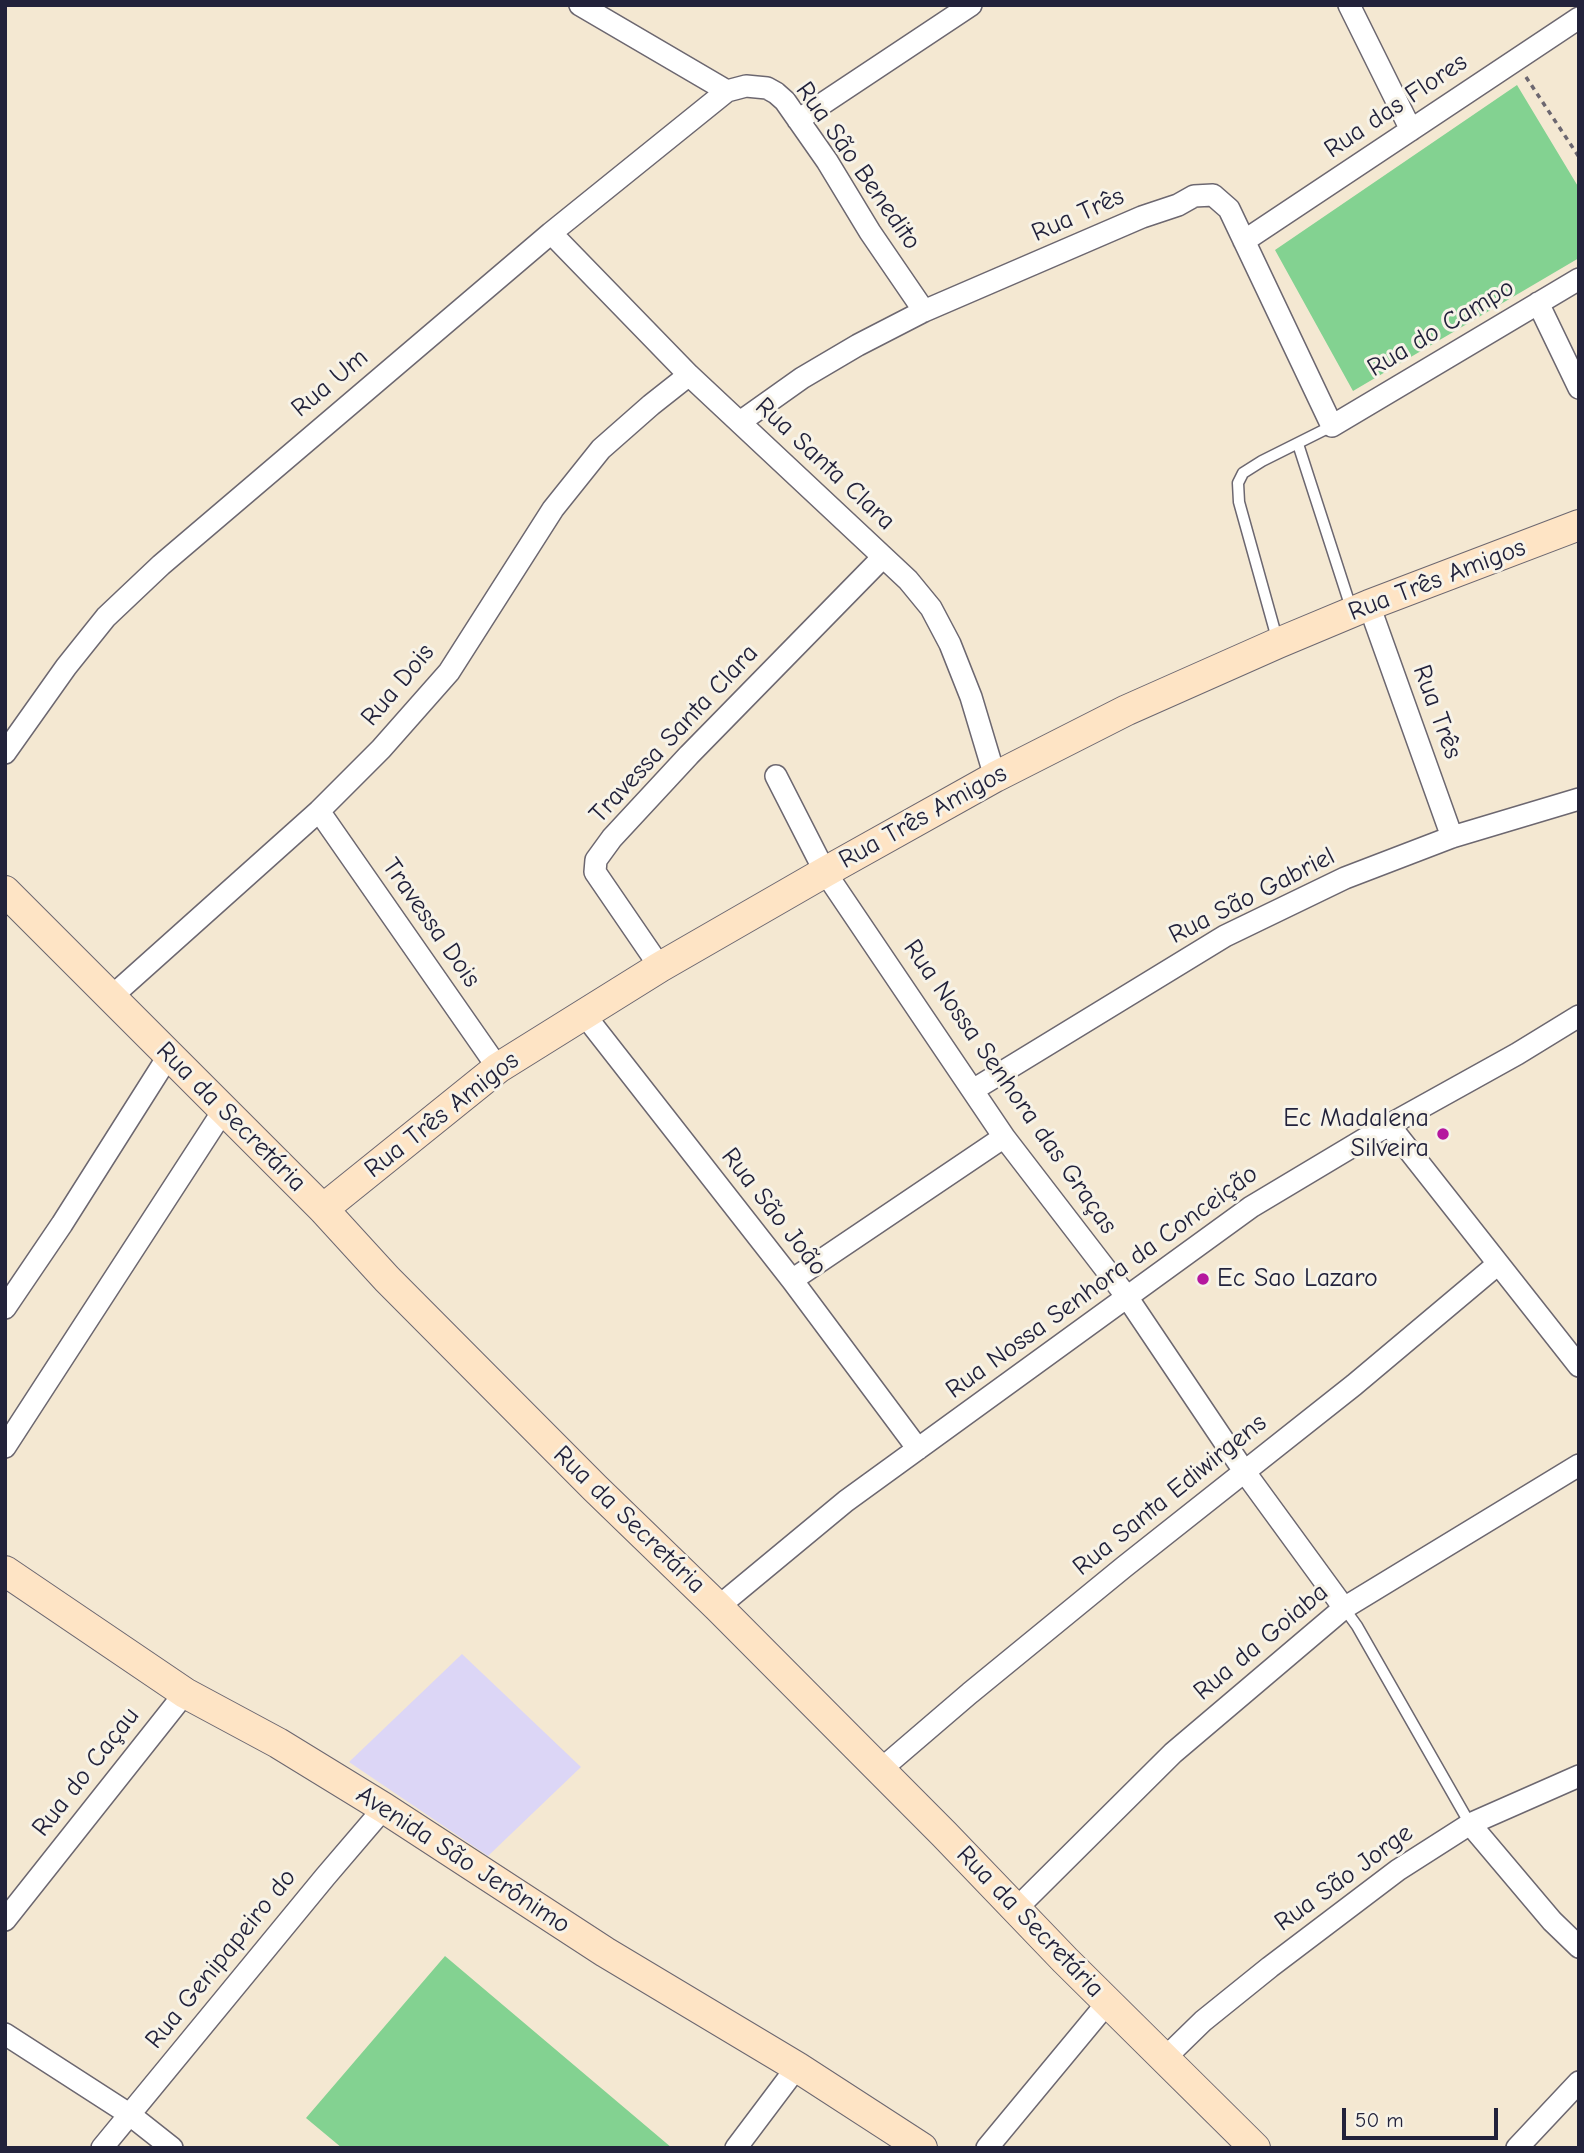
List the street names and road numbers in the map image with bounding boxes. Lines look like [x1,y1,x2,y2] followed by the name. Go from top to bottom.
[1319,47,1473,165] street label: Rua das Flores
[789,76,927,256] street label: Rua São Benedito
[1027,181,1129,249] street label: Rua Três
[1362,272,1520,384] street label: Rua do Campo
[285,342,375,424] street label: Rua Um
[748,391,902,537] street label: Rua Santa Clara
[1344,532,1530,628] street label: Rua Três Amigos
[355,638,441,732] street label: Rua Dois
[583,638,765,830] street label: Travessa Santa Clara
[1406,661,1468,763] street label: Rua Três
[834,758,1012,876] street label: Rua Três Amigos
[1164,841,1340,951] street label: Rua São Gabriel
[375,852,487,994] street label: Travessa Dois
[896,934,1124,1240] street label: Rua Nossa Senhora das Graças
[150,1036,312,1198] street label: Rua da Secretária
[359,1045,525,1185] street label: Rua Três Amigos
[714,1142,834,1282] street label: Rua São João
[940,1158,1264,1406] street label: Rua Nossa Senhora da Conceição
[1067,1407,1273,1583] street label: Rua Santa Ediwirgens
[546,1440,712,1600] street label: Rua da Secretária
[1187,1577,1335,1707] street label: Rua da Goiaba
[26,1701,146,1843] street label: Rua do Caçau
[350,1779,576,1941] street label: Avenida São Jerônimo
[1269,1817,1419,1939] street label: Rua São Jorge
[950,1839,1110,2005] street label: Rua da Secretária
[139,1863,303,2055] street label: Rua Genipapeiro do

